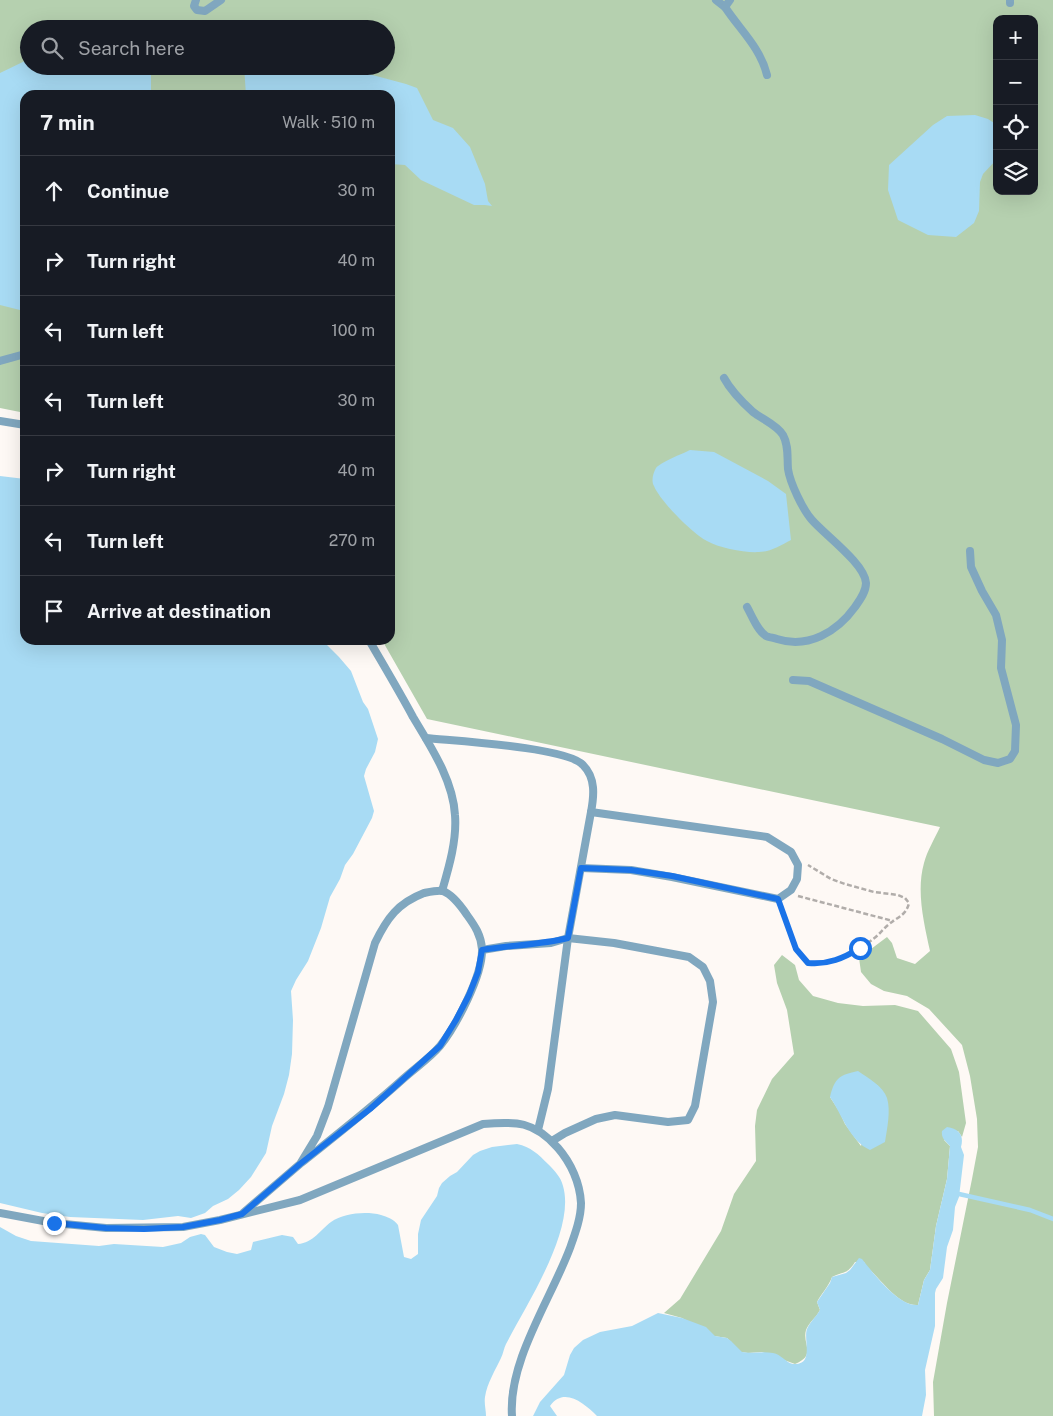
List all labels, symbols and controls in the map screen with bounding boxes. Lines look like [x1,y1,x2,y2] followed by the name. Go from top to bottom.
[993,15,1038,195] map controls
[993,15,1038,60] button: +
[20,20,395,75] search box
[38,34,66,62] icon: search
[78,37,185,59] text: Search here
[993,60,1038,105] button: −
[993,105,1038,150] button: locate
[40,110,95,135] text: 7 min
[282,113,375,132] text: Walk · 510 m
[993,150,1038,195] button: layers
[40,177,68,205] icon: ahead
[87,180,169,202] text: Continue
[338,181,375,200] text: 30 m
[40,247,68,275] icon: right
[87,250,176,272] text: Turn right
[337,251,375,270] text: 40 m
[40,317,68,345] icon: left
[87,320,164,342] text: Turn left
[331,321,375,340] text: 100 m
[40,387,68,415] icon: left
[87,390,164,412] text: Turn left
[338,391,375,410] text: 30 m
[40,457,68,485] icon: right
[87,460,176,482] text: Turn right
[337,461,375,480] text: 40 m
[40,527,68,555] icon: left
[87,530,164,552] text: Turn left
[329,531,375,550] text: 270 m
[40,597,68,625] icon: arrive
[87,600,271,622] text: Arrive at destination
[849,937,872,960] route start
[43,1212,66,1235] route end

